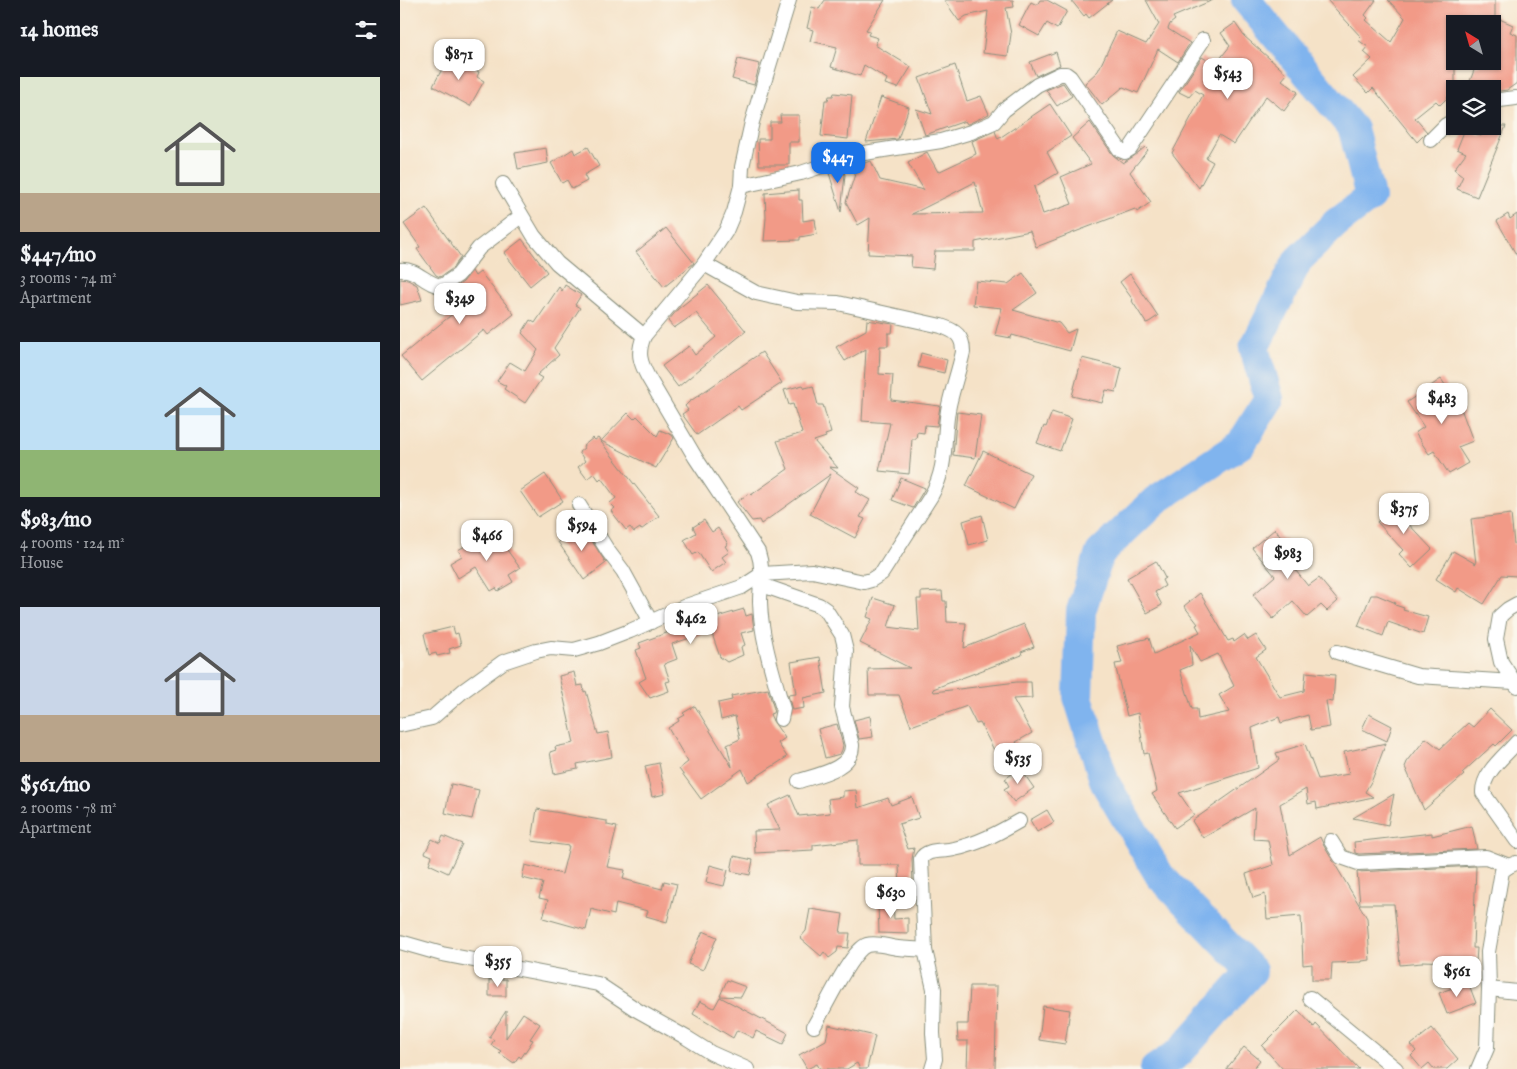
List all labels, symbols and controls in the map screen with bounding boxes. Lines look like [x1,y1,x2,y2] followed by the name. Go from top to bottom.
[1446,15,1501,70] north arrow
[1446,15,1501,135] map controls
[352,16,380,44] icon: filters
[20,17,98,44] text: 14 homes
[429,38,489,81] pin: $871
[445,45,473,65] text: $871
[1198,58,1258,100] pin: $543
[1214,64,1242,84] text: $543
[1446,80,1501,135] button: layers
[155,109,245,199] icon: home
[808,142,868,184] pin: $447
[822,148,854,168] text: $447
[20,242,96,269] text: $447/mo
[20,269,117,289] text: 3 rooms · 74 m²
[430,282,490,325] pin: $349
[20,289,91,309] text: Apartment
[445,289,475,309] text: $349
[155,374,245,464] icon: home
[1412,382,1472,425] pin: $483
[1428,389,1456,409] text: $483
[1374,492,1434,535] pin: $375
[1390,499,1418,519] text: $375
[20,507,92,534] text: $983/mo
[552,510,612,552] pin: $594
[567,516,597,536] text: $594
[457,520,517,562] pin: $466
[472,526,502,546] text: $466
[20,534,125,554] text: 4 rooms · 124 m²
[1258,538,1318,580] pin: $983
[1274,544,1302,564] text: $983
[20,554,63,574] text: House
[661,602,721,645] pin: $462
[676,609,706,629] text: $462
[155,639,245,729] icon: home
[988,742,1048,785] pin: $535
[1005,749,1031,769] text: $535
[20,772,90,799] text: $561/mo
[20,799,117,819] text: 2 rooms · 78 m²
[20,819,91,839] text: Apartment
[861,876,921,919] pin: $630
[876,883,906,903] text: $630
[468,946,528,988] pin: $355
[485,952,511,972] text: $355
[1427,956,1487,998] pin: $561
[1443,962,1471,982] text: $561

